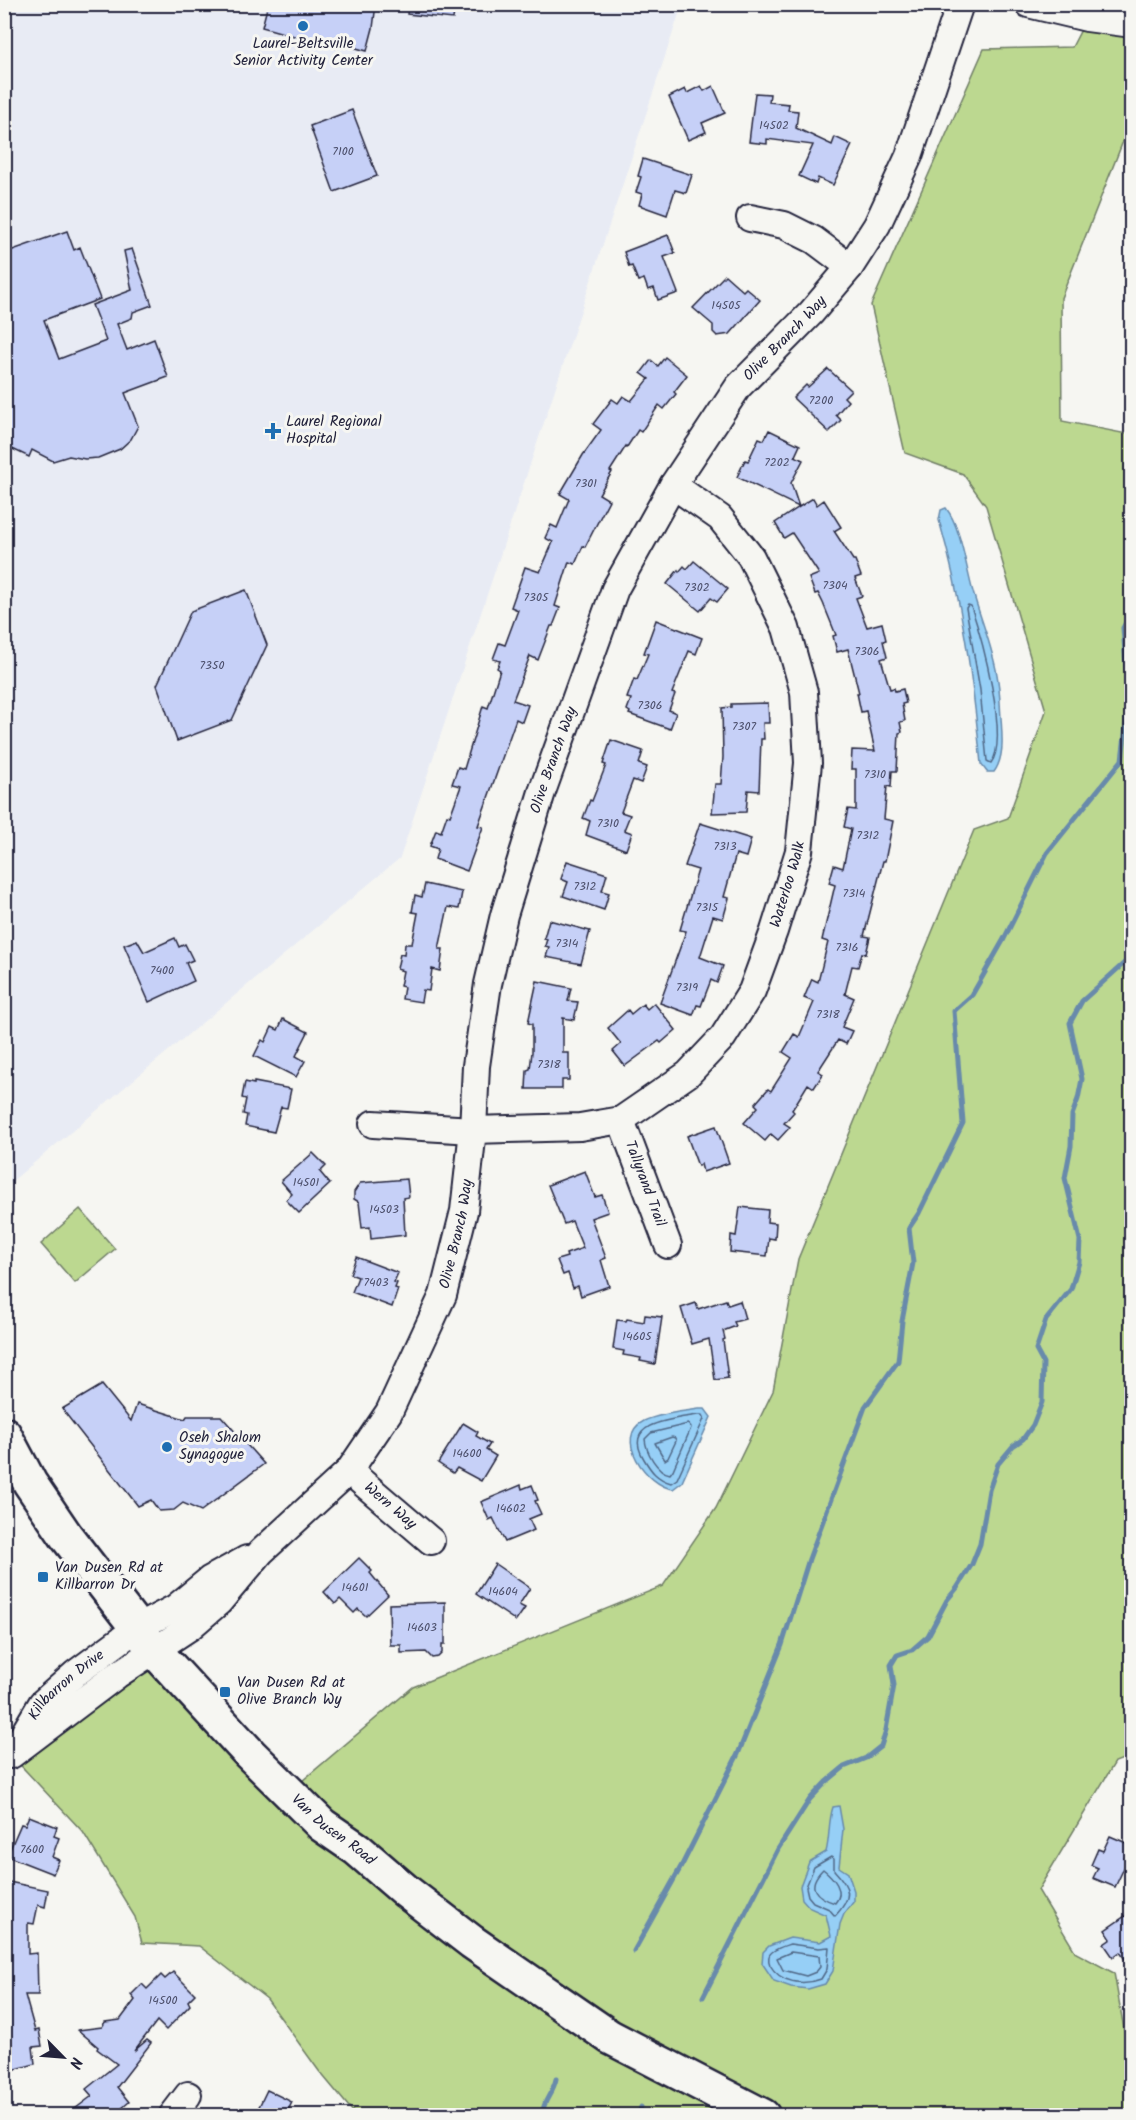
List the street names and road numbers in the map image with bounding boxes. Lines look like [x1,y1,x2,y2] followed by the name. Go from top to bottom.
[738,290,833,387] street label: Olive Branch Way
[524,703,584,817] street label: Olive Branch Way
[764,839,812,931] street label: Waterloo Walk
[618,1137,672,1230] street label: Tallyrand Trail
[433,1177,480,1291] street label: Olive Branch Way
[358,1476,423,1536] street label: Wern Way
[22,1644,110,1725] street label: Killbarron Drive
[285,1788,381,1872] street label: Van Dusen Road

